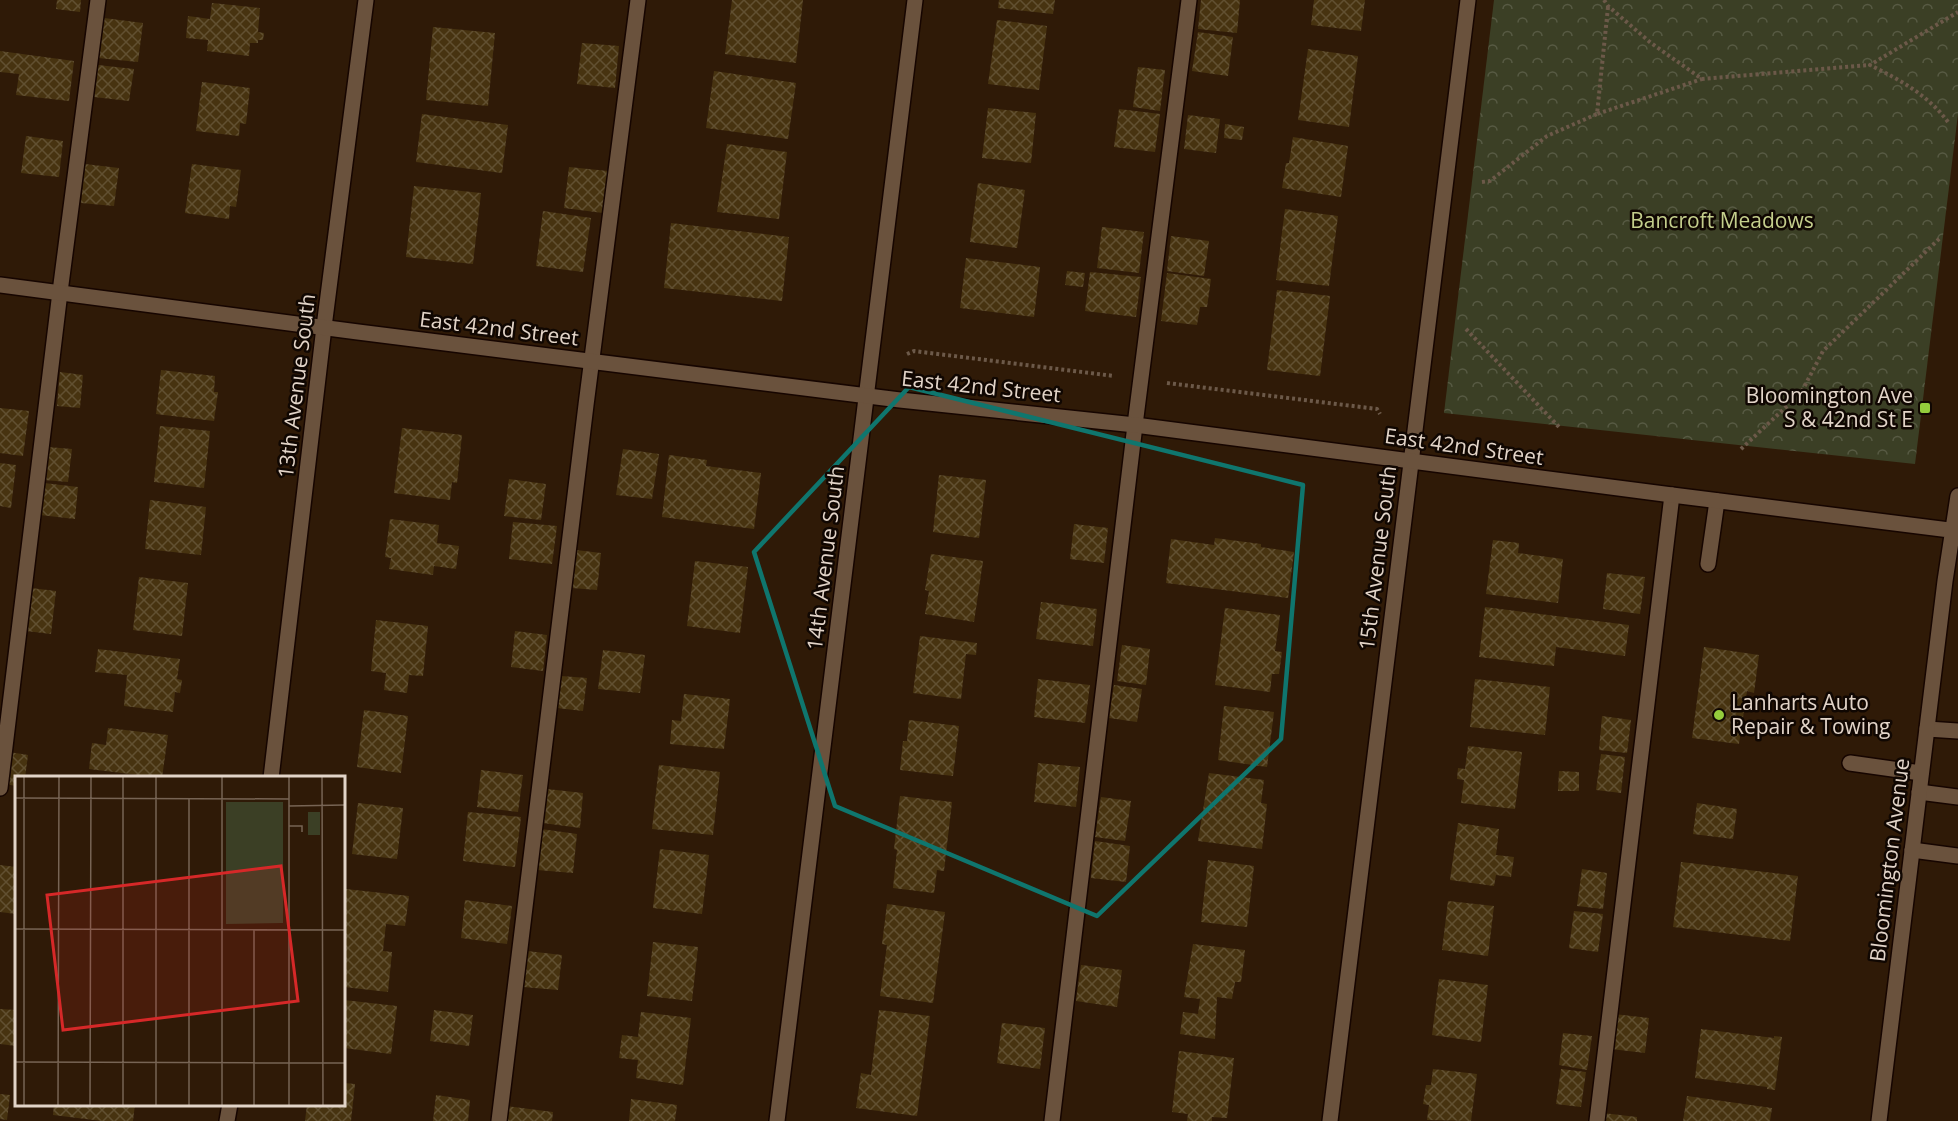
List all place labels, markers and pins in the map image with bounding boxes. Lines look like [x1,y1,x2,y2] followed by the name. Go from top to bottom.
[1746,381,1913,433] place label: Bloomington Ave S & 42nd St E
[1918,401,1932,415] marker: Bloomington Ave S & 42nd St E
[1731,688,1890,740] place label: Lanharts Auto Repair & Towing
[1712,708,1726,722] marker: Lanharts Auto Repair & Towing

